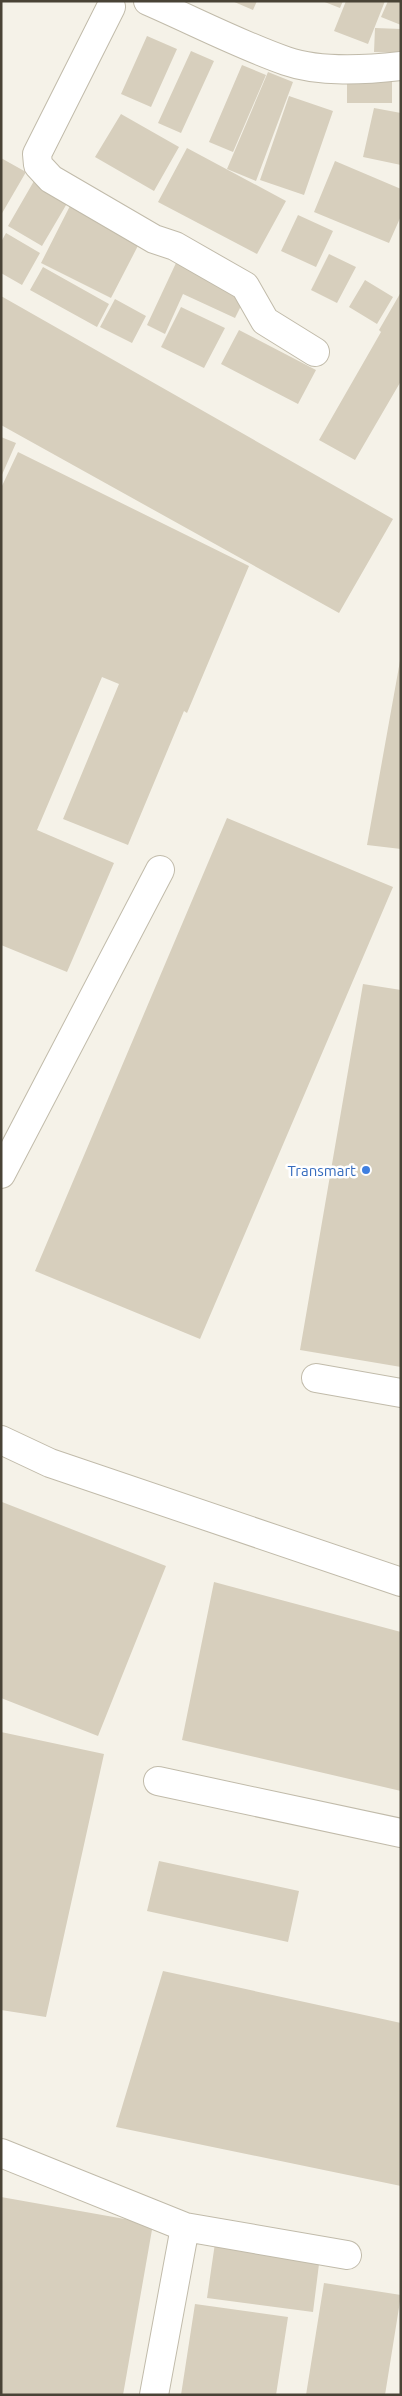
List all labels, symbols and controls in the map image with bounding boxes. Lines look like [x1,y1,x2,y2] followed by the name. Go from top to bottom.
[287,1162,356,1179] place label: Transmart
[360,1164,372,1176] marker: Transmart

